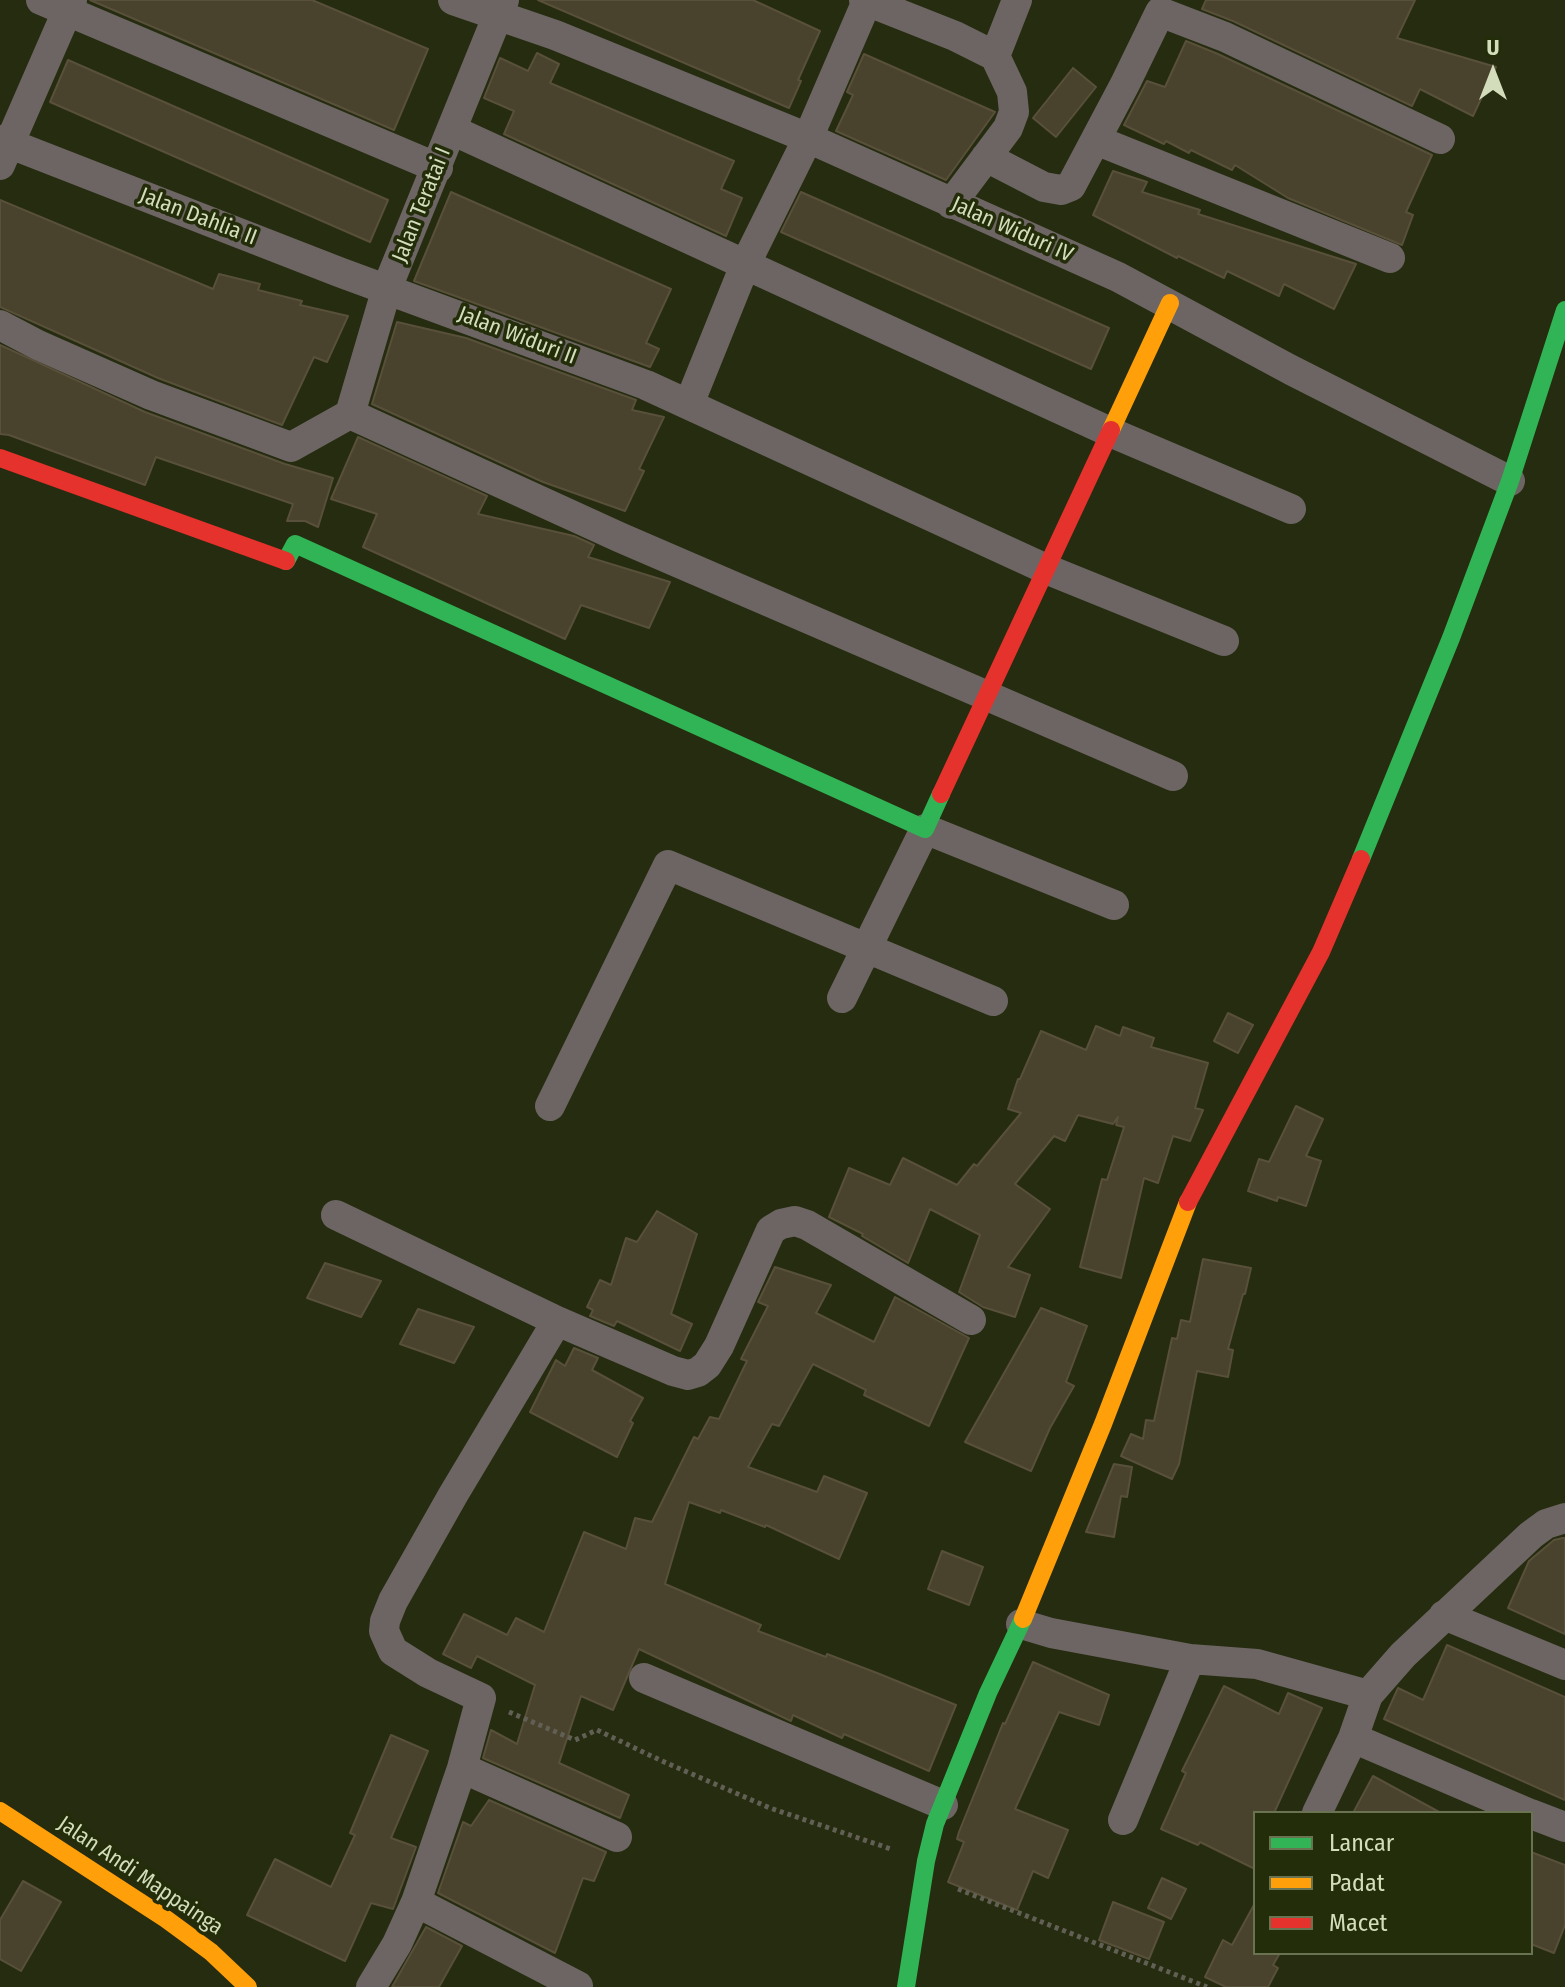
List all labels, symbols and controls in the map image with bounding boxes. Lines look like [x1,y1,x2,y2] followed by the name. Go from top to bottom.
[1453,32,1533,112] north arrow
[1487,34,1499,61] text: U
[387,144,457,266] street label: Jalan Teratai I
[136,183,260,251] street label: Jalan Dahlia II
[947,191,1077,269] street label: Jalan Widuri IV
[454,301,580,371] street label: Jalan Widuri II
[52,1811,228,1941] street label: Jalan Andi Mappainga
[1253,1811,1533,1955] legend
[1329,1829,1394,1857] text: Lancar
[1329,1869,1385,1897] text: Padat
[1329,1909,1387,1937] text: Macet

